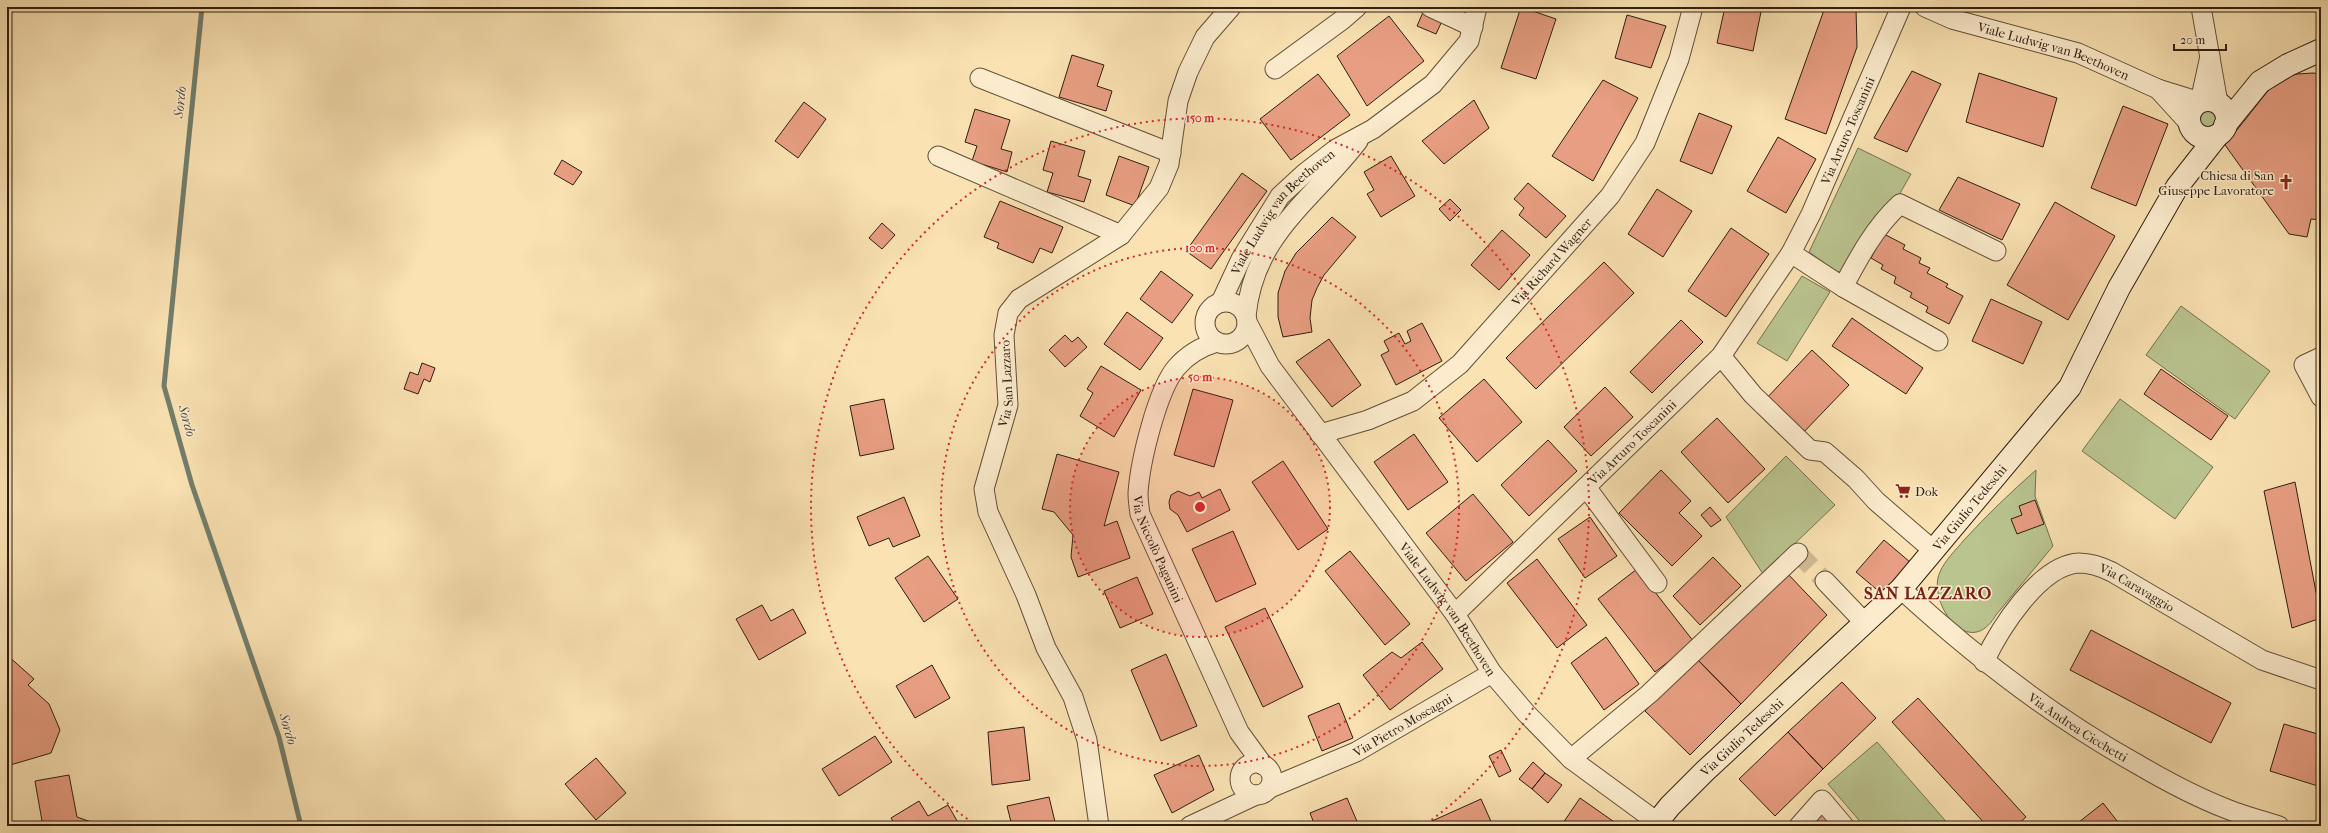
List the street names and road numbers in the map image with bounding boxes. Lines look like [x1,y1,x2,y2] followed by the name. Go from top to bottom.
[1975,19,2132,83] street label: Viale Ludwig van Beethoven
[1817,74,1877,187] street label: Via Arturo Toscanini
[1227,145,1338,278] street label: Viale Ludwig van Beethoven
[1508,214,1595,309] street label: Via Richard Wagner
[994,339,1016,430] street label: Via San Lazzaro
[1585,396,1679,488] street label: Via Arturo Toscanini
[1928,461,2010,554] street label: Via Giulio Tedeschi
[1130,494,1187,605] street label: Via Niccolò Paganini
[1396,539,1500,679] street label: Viale Ludwig van Beethoven
[2097,560,2178,615] street label: Via Caravaggio
[2025,689,2131,765] street label: Via Andrea Cicchetti
[1349,690,1455,760] street label: Via Pietro Moscagni
[1696,695,1786,780] street label: Via Giulio Tedeschi

